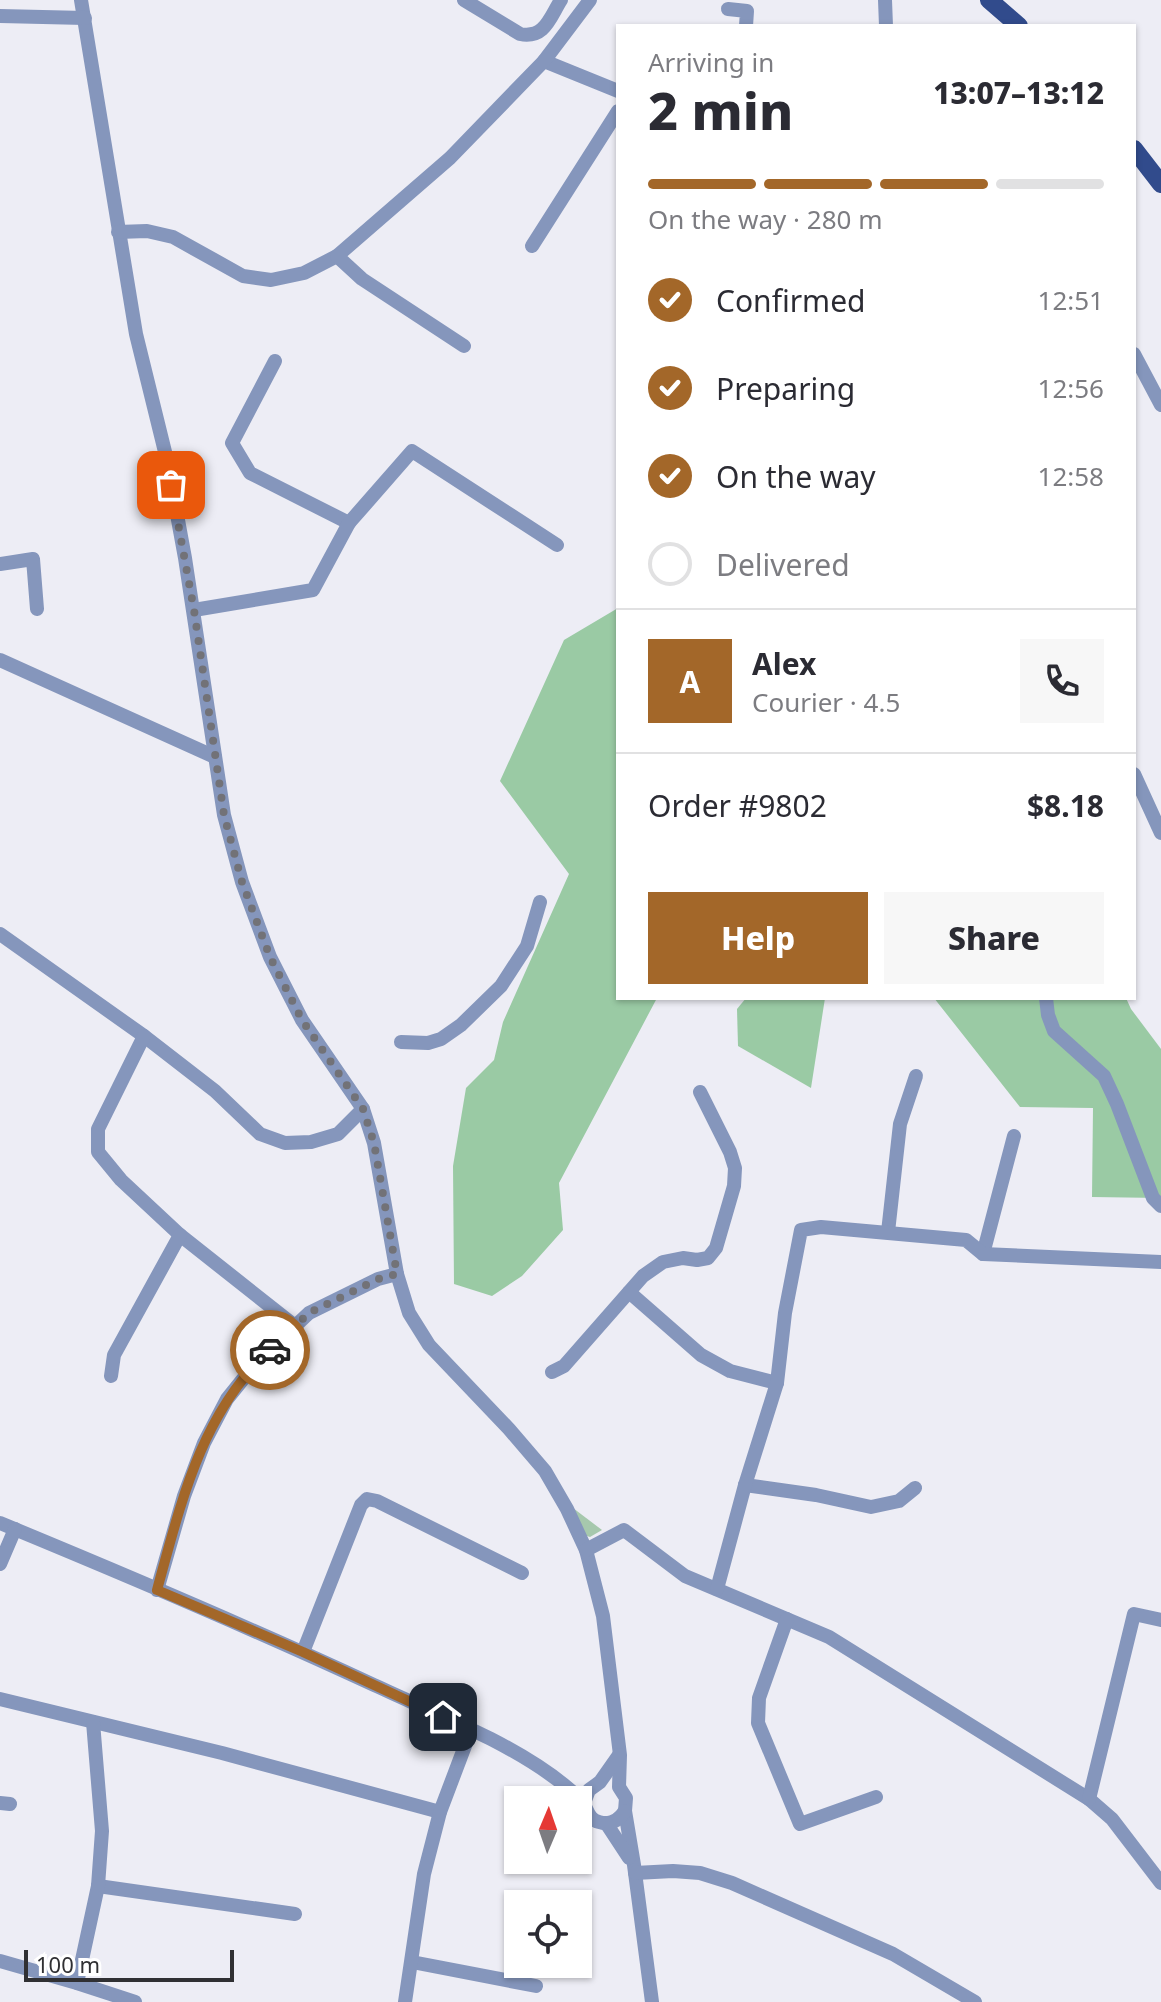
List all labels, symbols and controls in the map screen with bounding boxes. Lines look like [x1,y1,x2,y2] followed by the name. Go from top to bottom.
[648,44,774,80] text: Arriving in
[933,72,1104,113] text: 13:07–13:12
[648,74,793,145] text: 2 min
[648,201,882,237] text: On the way · 280 m
[648,278,692,322] icon: check
[716,280,866,321] text: Confirmed
[1038,282,1104,318] text: 12:51
[648,366,692,410] icon: check
[716,368,855,409] text: Preparing
[1038,370,1104,406] text: 12:56
[137,451,205,519] pin
[648,454,692,498] icon: check
[716,456,876,497] text: On the way
[1038,458,1104,494] text: 12:58
[149,463,193,507] icon: bag
[716,544,850,585] text: Delivered
[1020,639,1104,723] button: phone
[752,643,816,684] text: Alex
[680,661,700,702] text: A
[752,684,900,720] text: Courier · 4.5
[648,785,827,826] text: Order #9802
[1027,785,1104,826] text: $8.18
[648,892,868,984] button: Help
[884,892,1104,984] button: Share
[230,1310,310,1390] courier
[248,1328,292,1372] icon: car
[409,1683,477,1751] pin
[421,1695,465,1739] icon: home
[504,1786,592,1874] north arrow
[504,1786,592,1978] map controls
[504,1890,592,1978] button: locate
[24,1946,234,1982] scale bar
[36,1949,100,1979] text: 100 m

